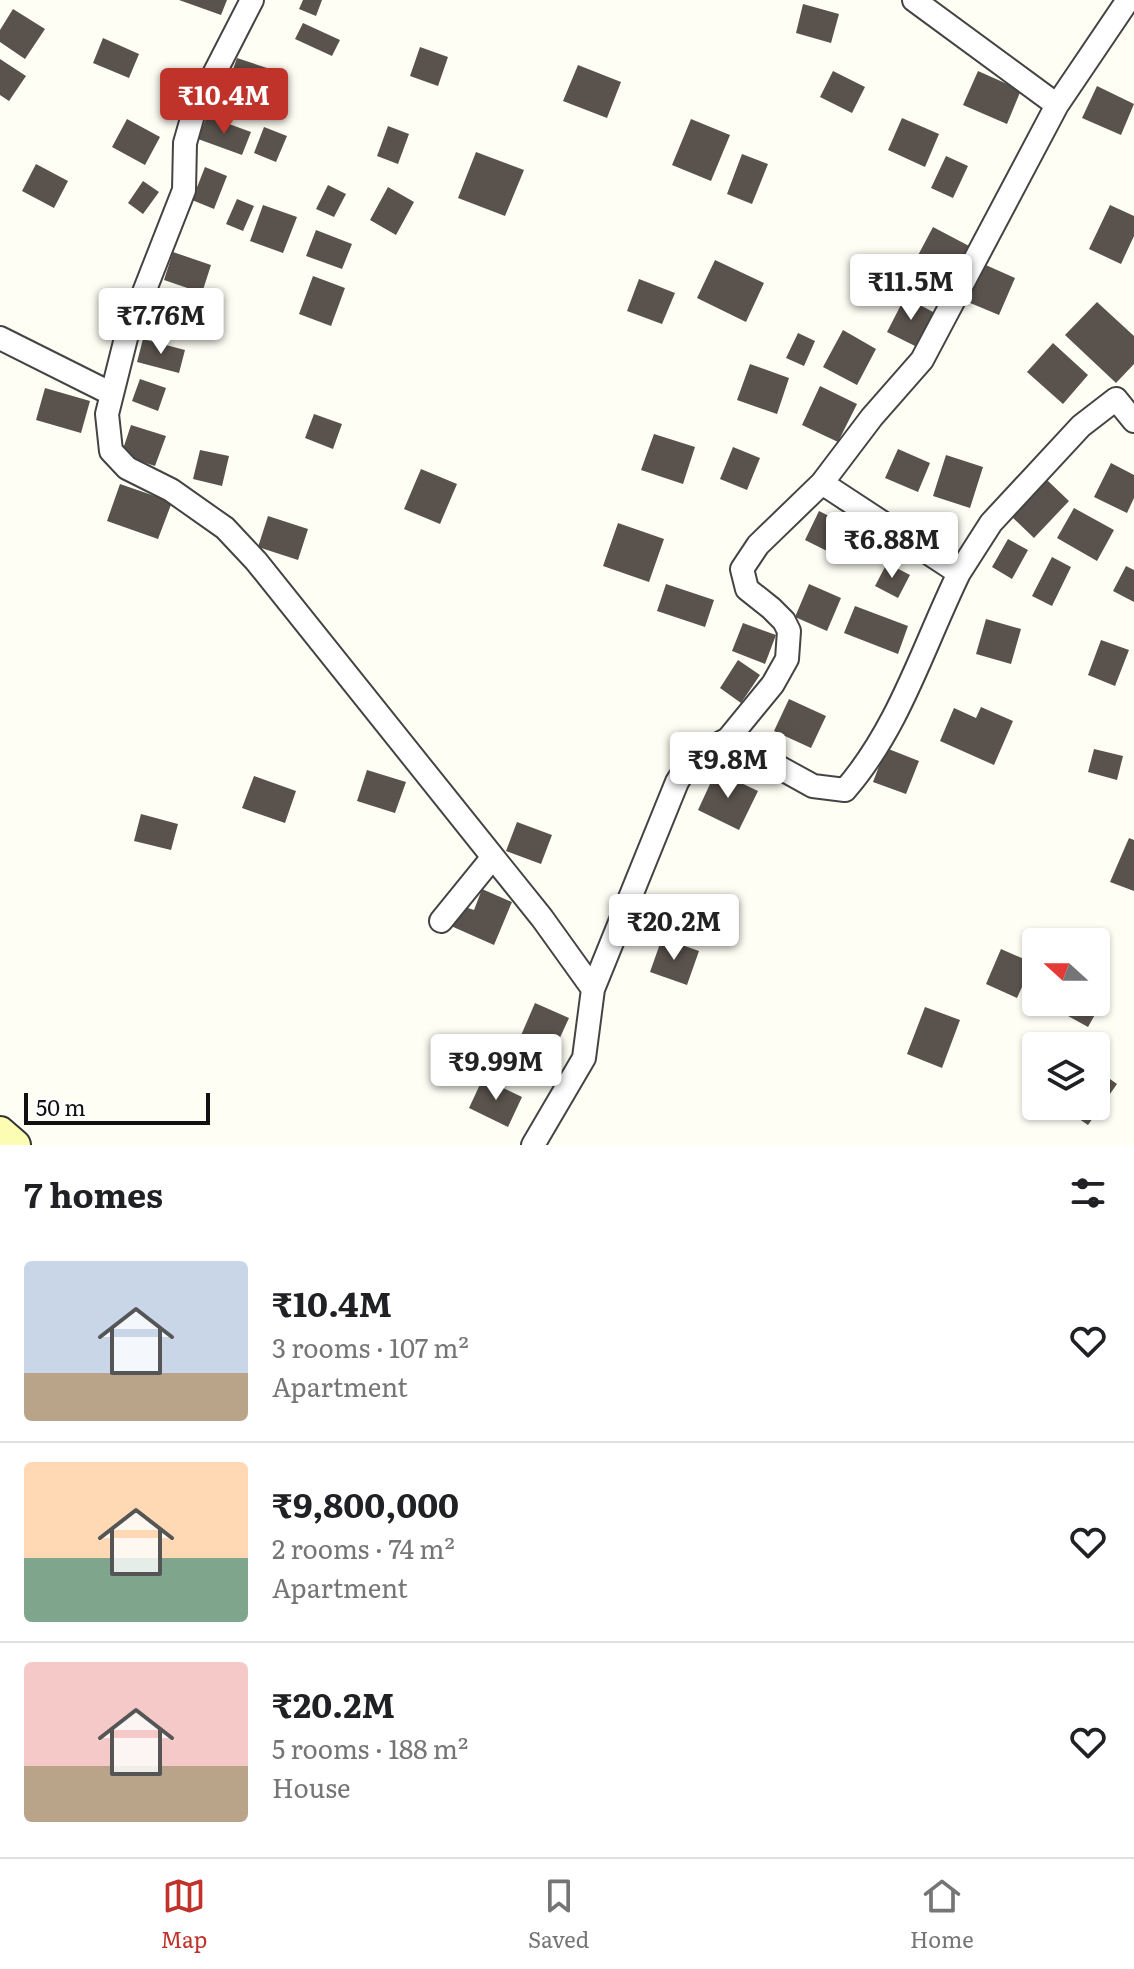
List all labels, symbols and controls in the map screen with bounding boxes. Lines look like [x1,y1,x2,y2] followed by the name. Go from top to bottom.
[159,68,289,136] pin: ₹10.4M
[178,74,270,113] text: ₹10.4M
[846,254,976,322] pin: ₹11.5M
[868,260,954,299] text: ₹11.5M
[96,288,226,356] pin: ₹7.76M
[117,294,205,333] text: ₹7.76M
[827,512,957,580] pin: ₹6.88M
[844,518,940,557] text: ₹6.88M
[672,732,784,800] pin: ₹9.8M
[688,738,768,777] text: ₹9.8M
[609,894,739,962] pin: ₹20.2M
[627,900,721,939] text: ₹20.2M
[1022,928,1110,1016] north arrow
[1022,928,1110,1120] map controls
[1022,1032,1110,1120] button: layers
[431,1034,561,1102] pin: ₹9.99M
[449,1040,543,1079] text: ₹9.99M
[24,1089,210,1125] scale bar
[36,1090,86,1123] text: 50 m
[24,1168,163,1218] text: 7 homes
[1066,1171,1110,1215] icon: filters
[272,1277,392,1327] text: ₹10.4M
[88,1293,184,1389] icon: home
[1066,1319,1110,1363] icon: heart
[272,1327,469,1366] text: 3 rooms · 107 m²
[272,1366,408,1405] text: Apartment
[272,1478,459,1528] text: ₹9,800,000
[88,1494,184,1590] icon: home
[1066,1520,1110,1564] icon: heart
[272,1528,455,1567] text: 2 rooms · 74 m²
[272,1567,408,1606] text: Apartment
[272,1678,395,1728] text: ₹20.2M
[88,1694,184,1790] icon: home
[1066,1720,1110,1764] icon: heart
[272,1728,468,1767] text: 5 rooms · 188 m²
[272,1767,350,1806] text: House
[160,1874,207,1955] tab: Map
[528,1874,589,1955] tab: Saved
[910,1874,974,1955] tab: Home

